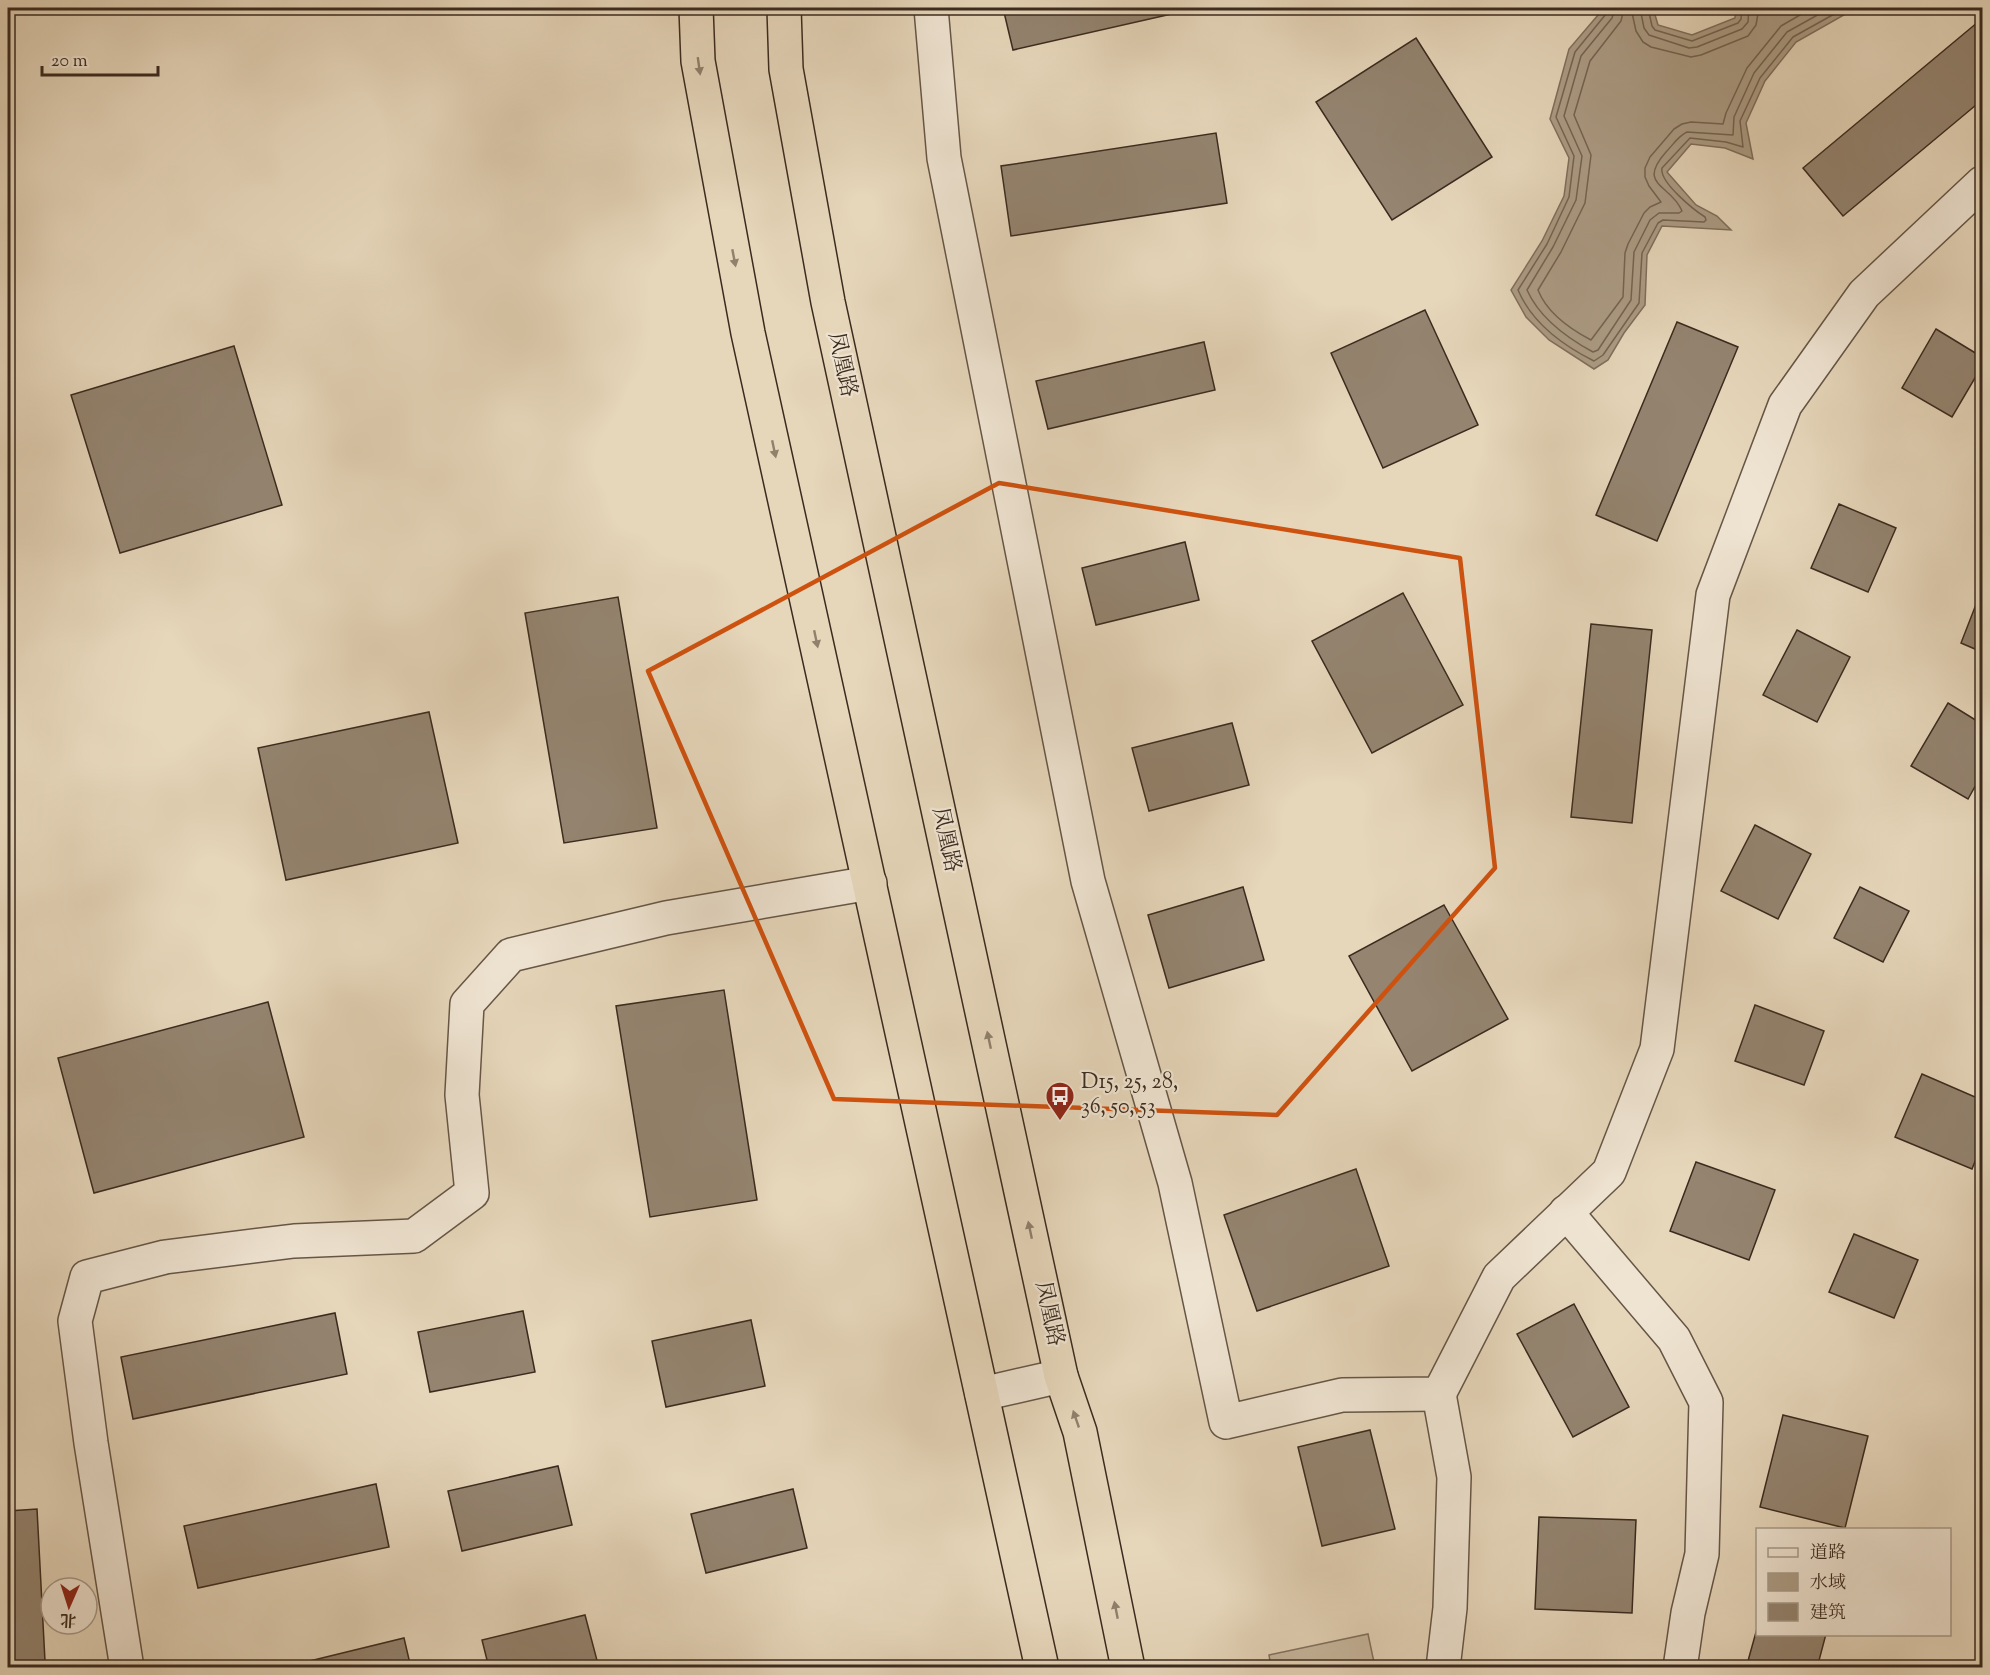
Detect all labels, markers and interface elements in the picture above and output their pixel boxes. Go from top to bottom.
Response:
scale bar [42,39,158,77]
text: 20 m [51,49,88,75]
one-way arrow [695,56,704,75]
one-way arrow [730,248,739,267]
street label: 凤凰路 [818,329,864,401]
one-way arrow [770,439,779,458]
one-way arrow [812,630,821,649]
street label: 凤凰路 [922,804,968,876]
one-way arrow [983,1030,993,1049]
place label: D15, 25, 28, 36, 50, 53 [1081,1067,1178,1124]
bus stop icon: D15, 25, 28, 36, 50, 53 [1044,1080,1076,1122]
one-way arrow [1025,1220,1034,1239]
street label: 凤凰路 [1025,1278,1071,1350]
one-way arrow [1070,1410,1080,1428]
legend [1756,1528,1951,1636]
text: 道路 [1810,1541,1846,1567]
text: 水域 [1810,1571,1846,1597]
north arrow [39,1576,99,1636]
one-way arrow [1111,1600,1120,1619]
text: 建筑 [1810,1601,1846,1627]
text: 北 [60,1607,77,1630]

